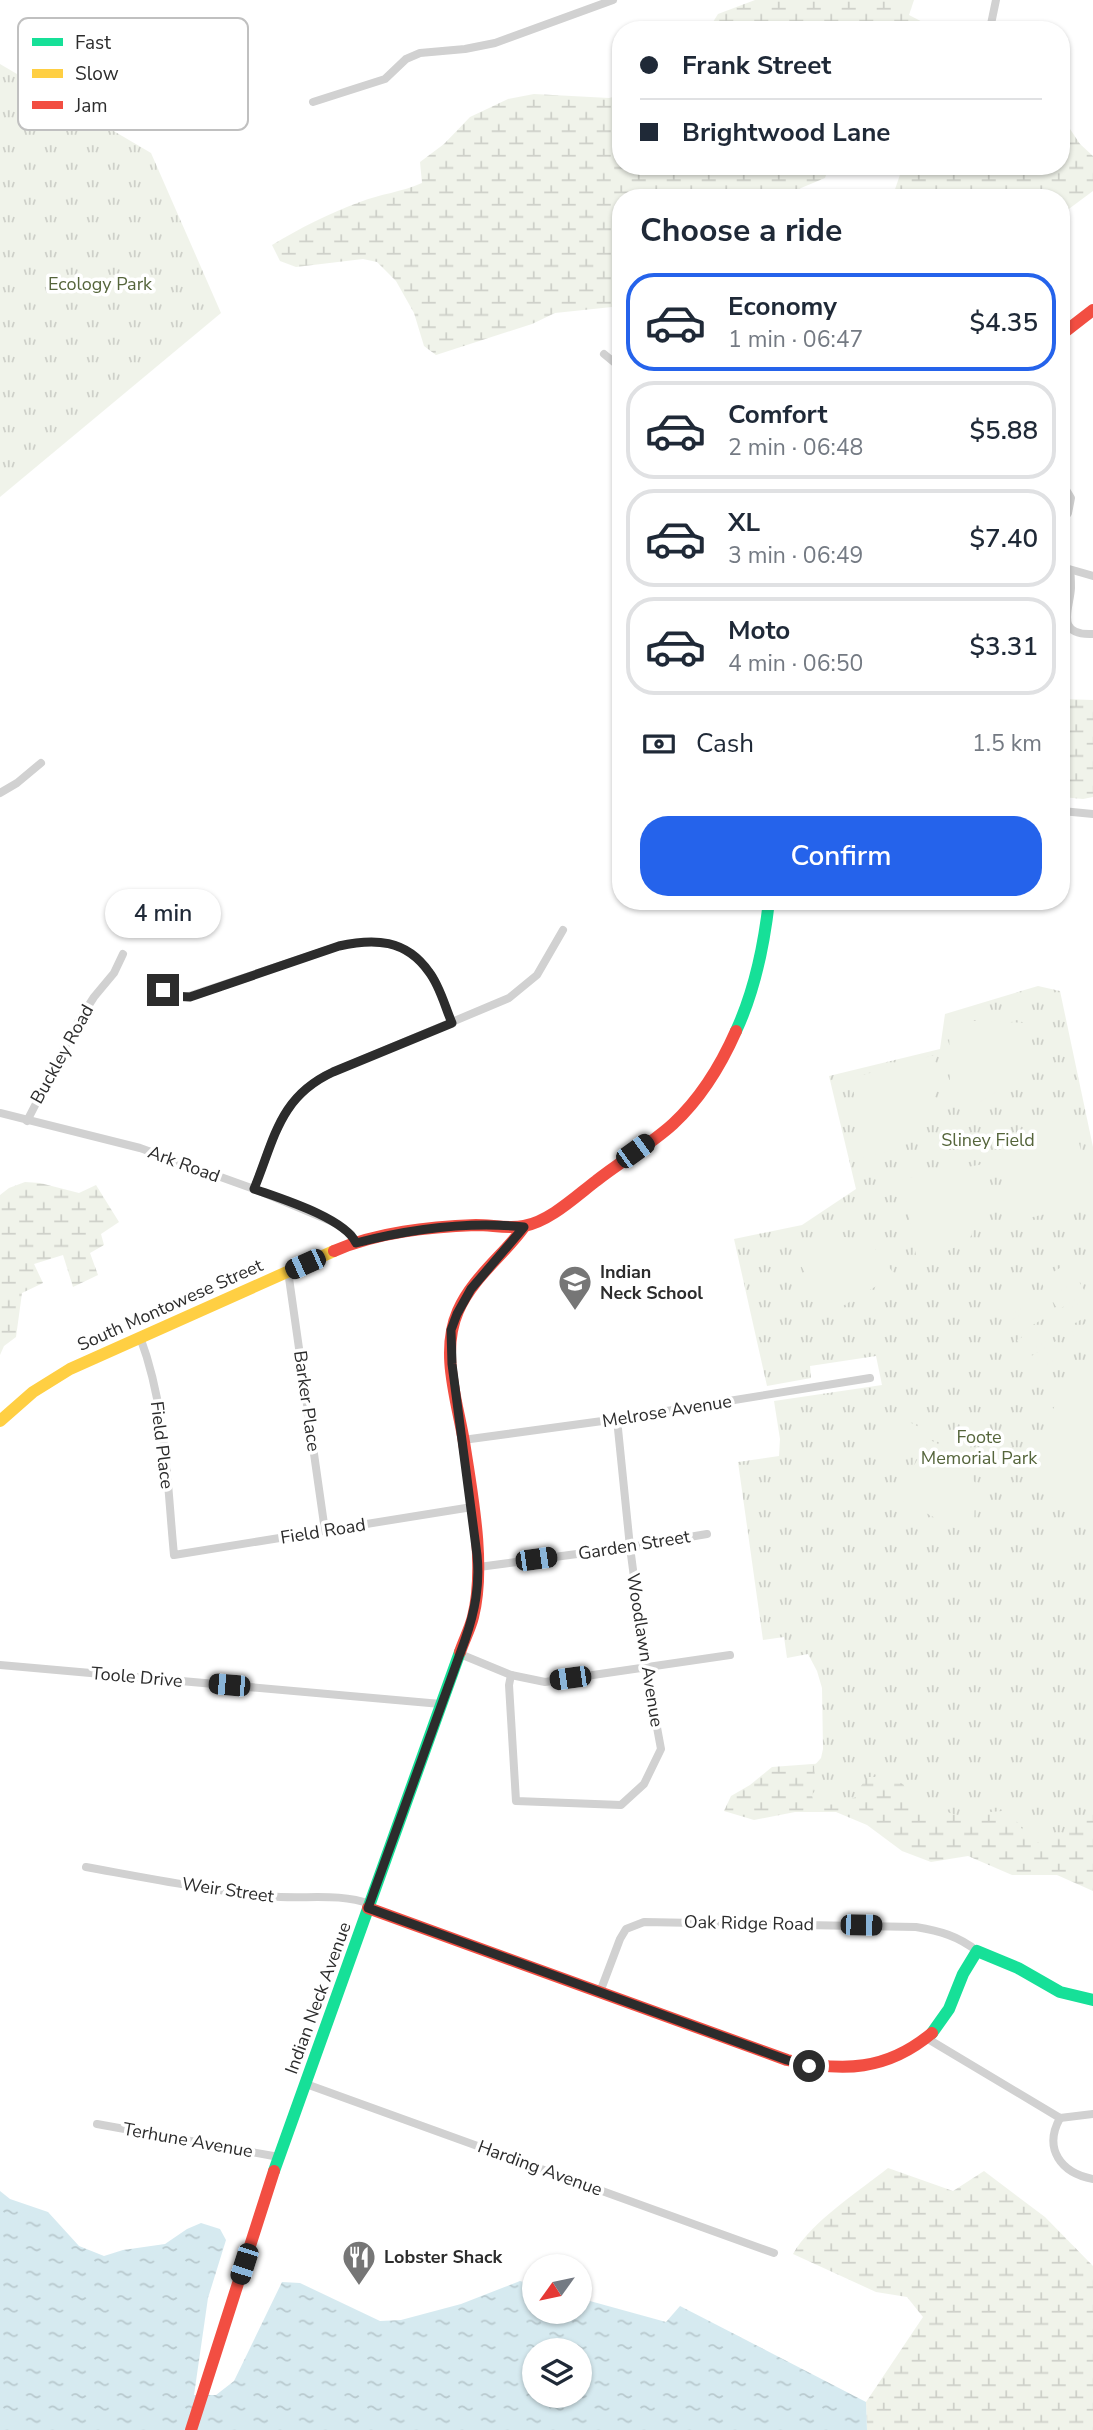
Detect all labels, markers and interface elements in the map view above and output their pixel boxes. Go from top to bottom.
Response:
legend [18,18,248,130]
text: Fast [75,30,111,56]
text: Frank Street [682,48,831,83]
text: Slow [75,61,119,87]
text: Jam [74,93,108,119]
text: Brightwood Lane [682,115,890,150]
text: Choose a ride [640,209,842,252]
park label: Ecology Park [48,272,153,296]
text: Economy [728,289,837,324]
icon: car [644,291,707,354]
text: $4.35 [969,305,1038,340]
text: 1 min · 06:47 [728,324,863,355]
text: Comfort [728,397,828,432]
icon: car [644,399,707,462]
text: $5.88 [969,413,1038,448]
text: 2 min · 06:48 [728,432,863,463]
text: XL [728,505,760,540]
icon: car [644,507,707,570]
text: $7.40 [969,521,1038,556]
text: 3 min · 06:49 [728,540,863,571]
text: Moto [728,613,790,648]
icon: car [644,615,707,678]
text: $3.31 [969,629,1038,664]
text: 4 min · 06:50 [728,648,863,679]
icon: cash [640,725,678,763]
text: Cash [696,726,754,761]
text: 1.5 km [972,728,1042,759]
button: Confirm [640,816,1042,896]
callout: 4 min [105,888,221,937]
text: 4 min [134,898,192,929]
route end [147,974,179,1006]
street label: Buckley Road [25,1000,99,1108]
park label: Sliney Field [941,1128,1035,1152]
car [612,1130,659,1172]
street label: Ark Road [145,1140,223,1188]
car [282,1246,329,1282]
street label: South Montowese Street [73,1253,267,1357]
place label: Indian Neck School [600,1260,703,1305]
school or university icon: Indian Neck School [556,1263,594,1312]
street label: Barker Place [288,1349,326,1453]
street label: Melrose Avenue [601,1389,733,1433]
street label: Field Place [145,1400,179,1490]
park label: Foote Memorial Park [921,1425,1038,1470]
street label: Field Road [279,1512,367,1550]
street label: Garden Street [576,1524,692,1566]
car [514,1546,559,1572]
street label: Woodlawn Avenue [621,1571,669,1729]
street label: Toole Drive [90,1661,184,1693]
car [548,1665,593,1691]
car [208,1673,251,1697]
street label: Weir Street [180,1872,276,1908]
street label: Oak Ridge Road [684,1910,814,1936]
car [840,1914,883,1936]
street label: Indian Neck Avenue [279,1919,357,2077]
route start [793,2050,825,2082]
street label: Terhune Avenue [121,2117,255,2163]
street label: Harding Avenue [474,2134,606,2202]
restaurant icon: Lobster Shack [340,2238,378,2287]
car [228,2241,261,2287]
place label: Lobster Shack [384,2245,503,2269]
north arrow [522,2254,592,2324]
map controls [522,2254,592,2408]
button: layers [522,2338,592,2408]

